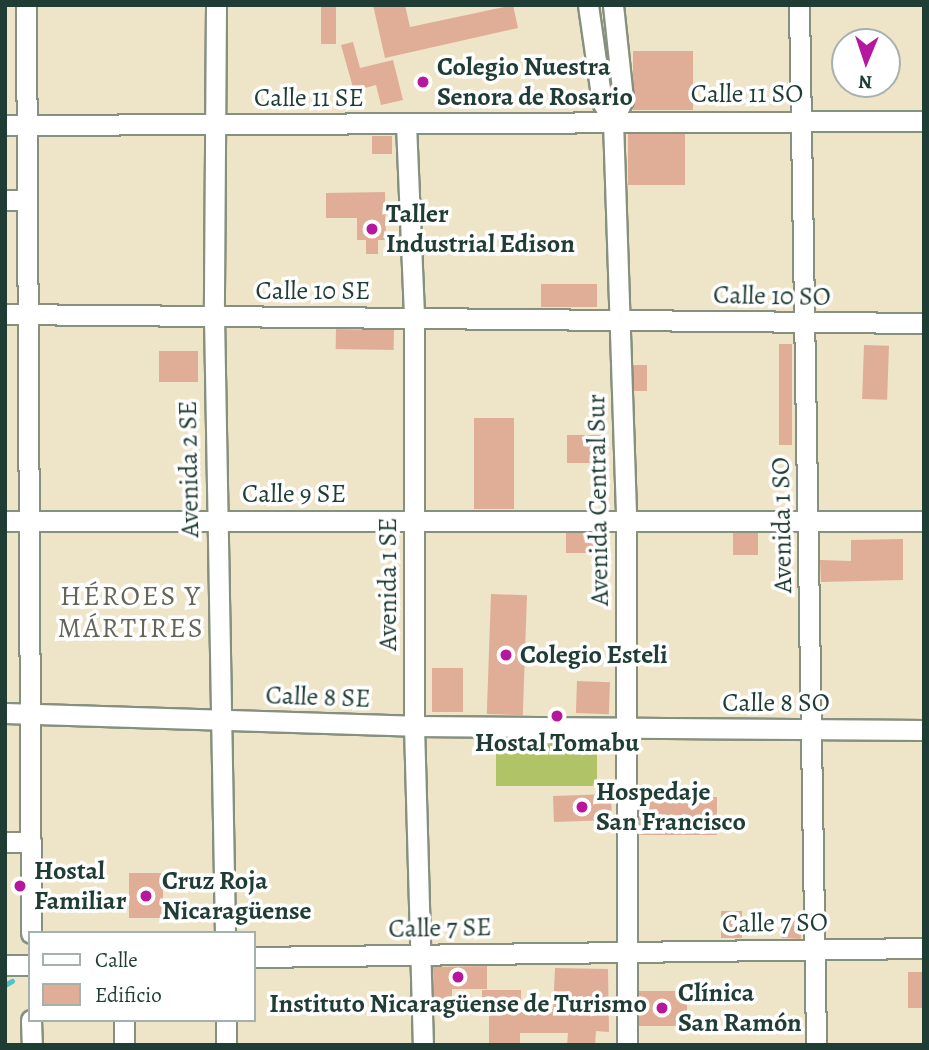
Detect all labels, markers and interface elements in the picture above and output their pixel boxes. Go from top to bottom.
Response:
north arrow [831,28,901,98]
place label: Colegio Nuestra Senora de Rosario [437,51,633,112]
text: N [858,69,873,95]
marker: Colegio Nuestra Senora de Rosario [415,74,431,90]
street label: Calle 11 SO [691,78,803,110]
street label: Calle 11 SE [254,82,364,114]
place label: Taller Industrial Edison [386,198,575,260]
marker: Taller Industrial Edison [364,221,380,237]
street label: Calle 10 SE [256,275,370,307]
street label: Calle 10 SO [713,279,831,313]
street label: Avenida Central Sur [581,394,615,606]
street label: Avenida 2 SE [172,400,206,538]
street label: Avenida 1 SO [765,457,799,593]
street label: Calle 9 SE [242,478,346,510]
street label: Avenida 1 SE [372,517,404,651]
district label: HÉROES Y MÁRTIRES [58,579,204,645]
place label: Colegio Esteli [520,639,667,671]
marker: Colegio Esteli [498,647,514,663]
street label: Calle 8 SE [265,680,371,714]
street label: Calle 8 SO [722,687,830,719]
marker: Hostal Tomabu [549,708,565,724]
place label: Hostal Tomabu [475,727,639,759]
place label: Hospedaje San Francisco [596,776,746,838]
marker: Hospedaje San Francisco [574,799,590,815]
place label: Hostal Familiar [34,855,126,917]
place label: Cruz Roja Nicaragüense [162,865,312,926]
marker: Hostal Familiar [12,878,28,894]
marker: Cruz Roja Nicaragüense [136,886,156,906]
street label: Calle 7 SO [722,906,828,940]
street label: Calle 7 SE [388,912,492,944]
legend [28,931,256,1022]
text: Calle [95,946,138,974]
marker: Instituto Nicaragüense de Turismo [450,969,466,985]
place label: Clínica San Ramón [678,977,802,1038]
text: Edificio [95,981,162,1009]
place label: Instituto Nicaragüense de Turismo [269,988,647,1020]
marker: Clínica San Ramón [652,998,672,1018]

